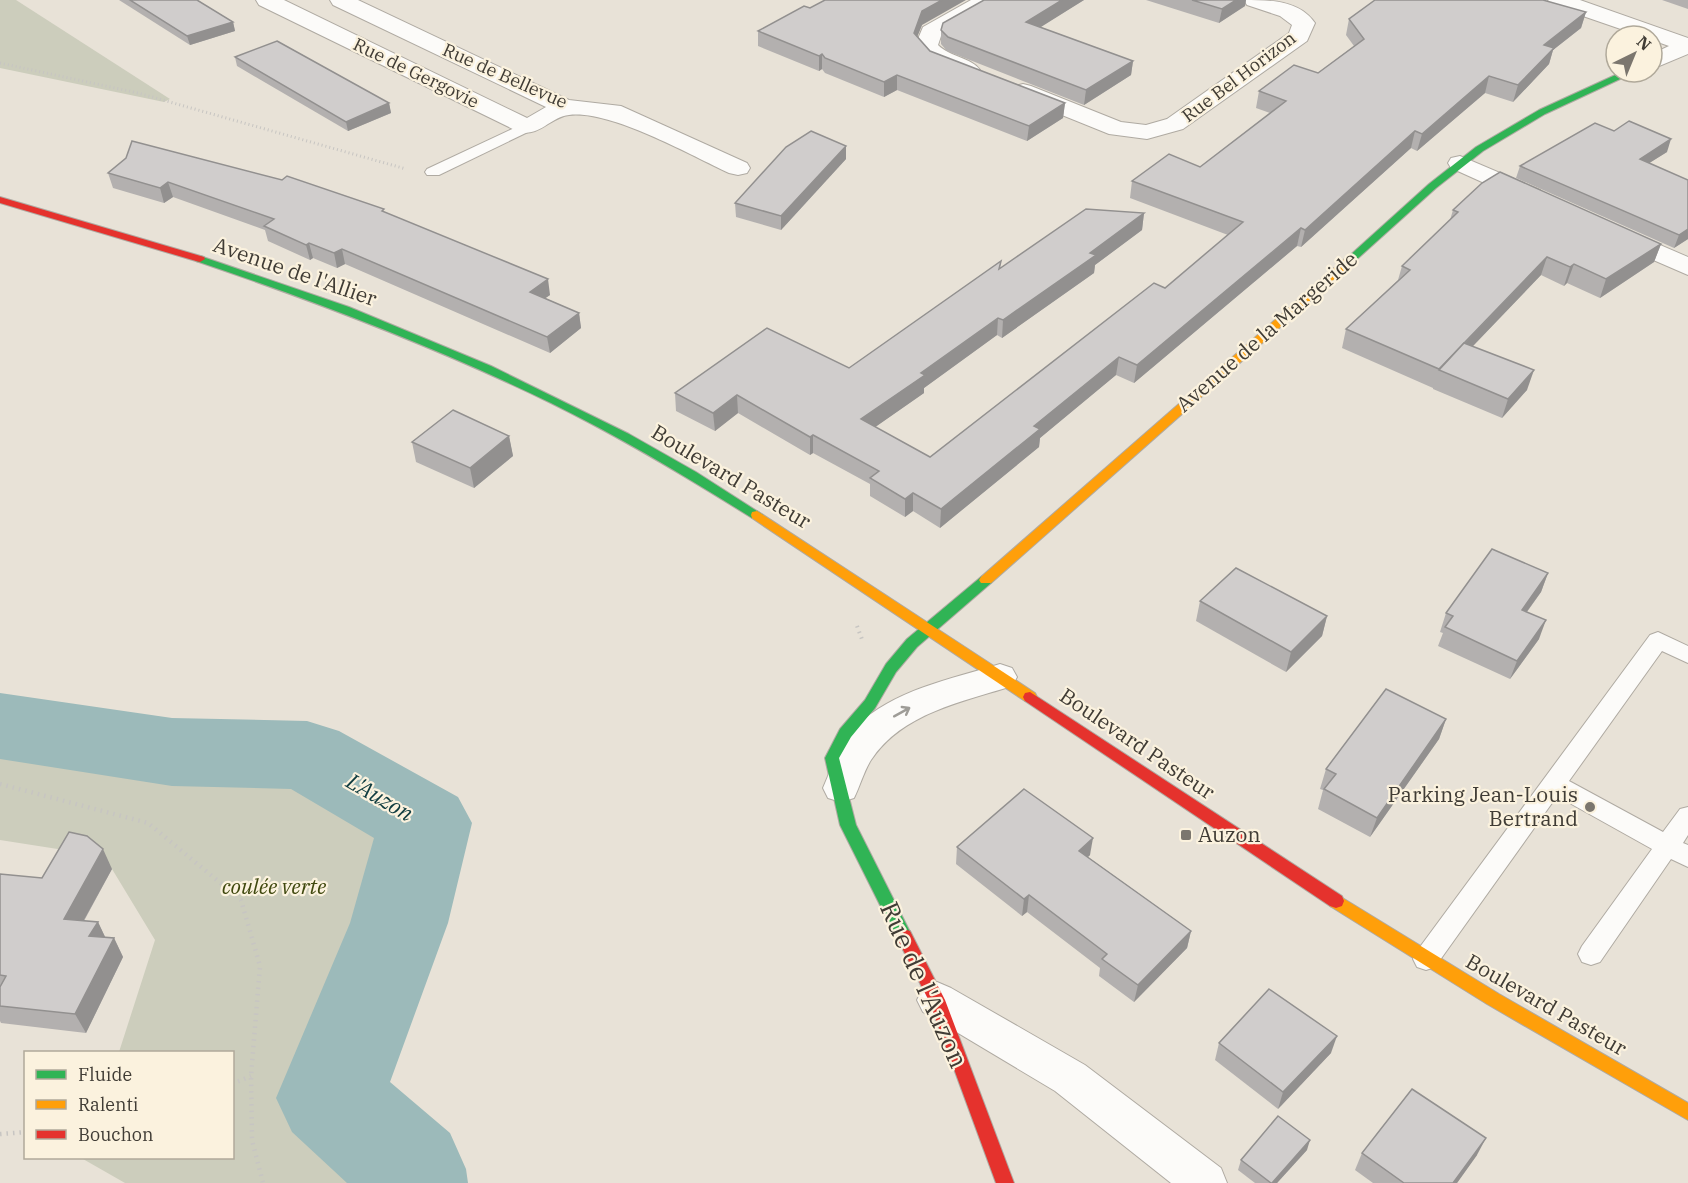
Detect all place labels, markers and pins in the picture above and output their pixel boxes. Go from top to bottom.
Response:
place label: Parking Jean-Louis Bertrand [1388,780,1578,832]
marker: Parking Jean-Louis Bertrand [1583,800,1597,814]
place label: Auzon [1198,820,1261,848]
marker: Auzon [1179,828,1193,842]

